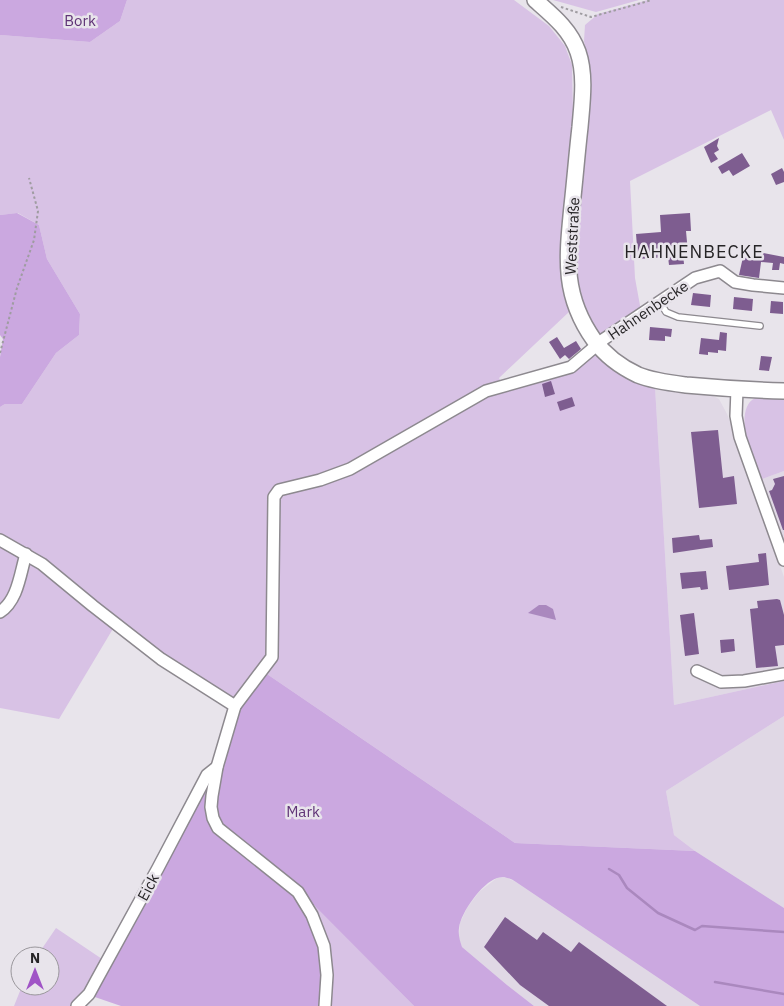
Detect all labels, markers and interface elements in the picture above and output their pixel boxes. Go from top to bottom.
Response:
park label: Bork [64,11,96,30]
street label: Weststraße [560,197,584,275]
district label: HAHNENBECKE [624,240,764,263]
street label: Hahnenbecke [604,276,692,344]
park label: Mark [286,802,320,821]
street label: Eick [133,870,163,904]
north arrow [10,946,60,996]
text: N [30,949,40,967]

